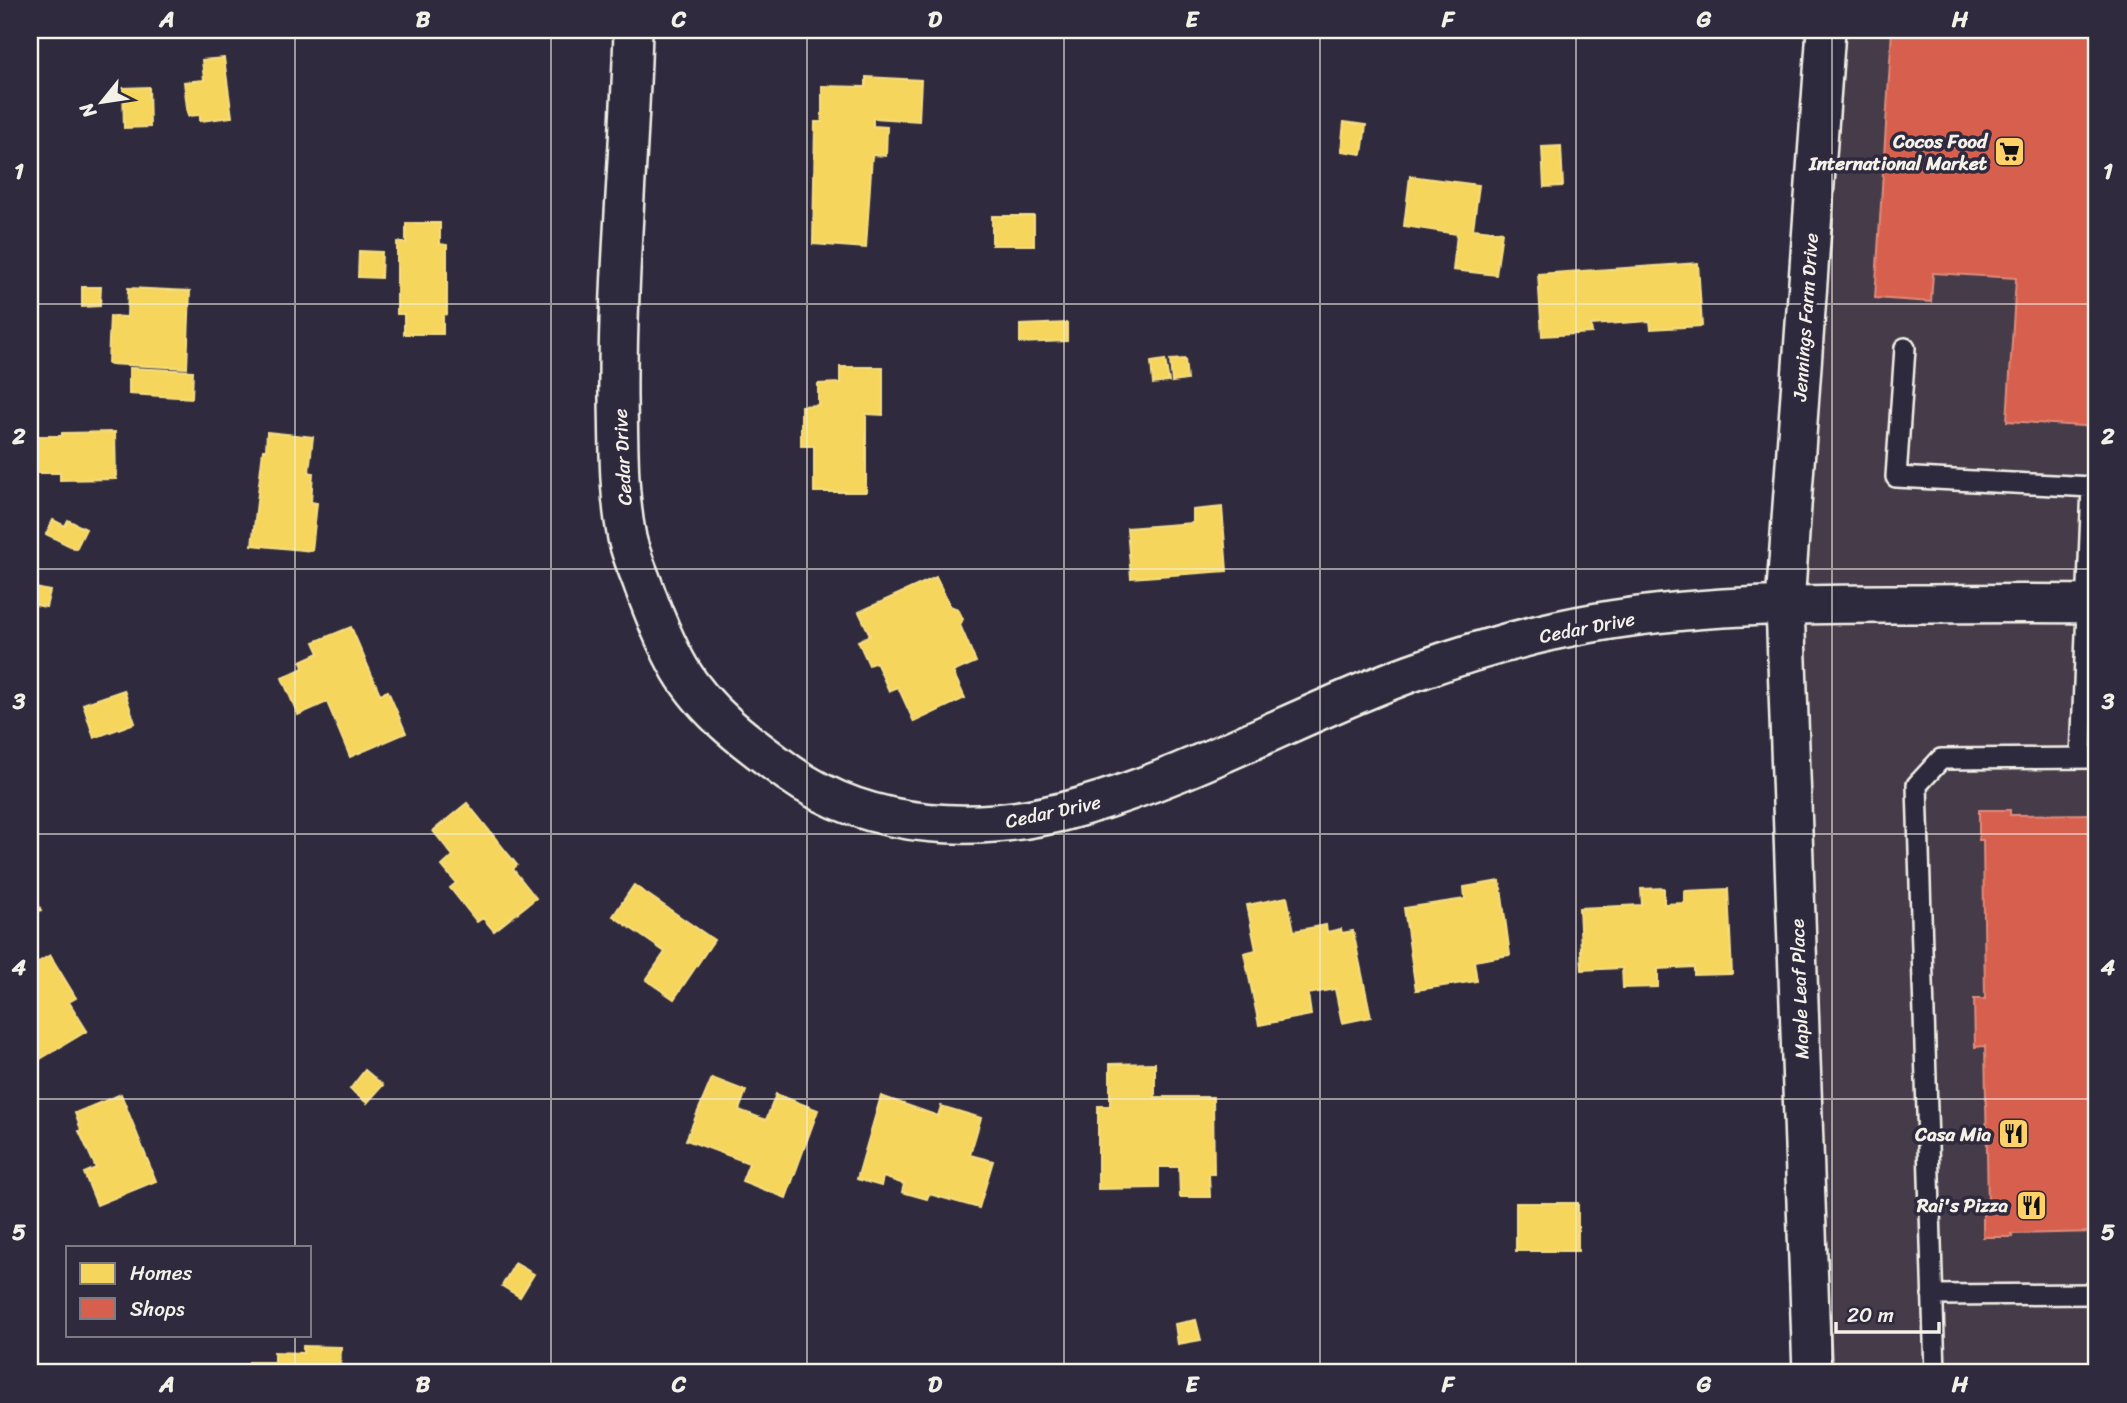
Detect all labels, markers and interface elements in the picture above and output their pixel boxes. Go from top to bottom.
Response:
text: A [158,0,175,40]
text: B [416,0,431,40]
text: C [671,0,687,40]
text: D [928,0,943,40]
text: E [1186,0,1201,40]
text: F [1441,0,1456,40]
text: G [1696,0,1712,40]
text: H [1951,0,1969,40]
north arrow [66,66,136,136]
text: N [70,96,106,125]
place label: Cocos Food International Market [1808,125,1989,180]
supermarket icon: Cocos Food International Market [1993,135,2027,169]
text: 1 [14,151,24,192]
text: 1 [2103,151,2113,192]
street label: Jennings Farm Drive [1783,232,1828,403]
street label: Cedar Drive [603,407,642,506]
text: 2 [11,416,26,457]
text: 2 [2100,416,2115,457]
street label: Cedar Drive [1536,602,1638,653]
text: 3 [12,681,26,722]
text: 3 [2101,681,2115,722]
street label: Cedar Drive [1002,785,1104,838]
street label: Maple Leaf Place [1781,918,1818,1060]
text: 4 [11,947,27,988]
text: 4 [2100,947,2116,988]
restaurant icon: Casa Mia [1997,1117,2031,1151]
place label: Casa Mia [1914,1118,1991,1151]
restaurant icon: Rai's Pizza [2014,1188,2048,1222]
place label: Rai's Pizza [1916,1189,2008,1222]
text: 5 [12,1212,26,1253]
text: 5 [2101,1212,2115,1253]
legend [66,1246,312,1336]
text: Homes [130,1254,192,1292]
text: Shops [130,1290,185,1328]
scale bar [1836,1291,1940,1335]
text: 20 m [1847,1296,1894,1334]
text: A [158,1364,175,1403]
text: B [416,1364,431,1403]
text: C [671,1364,687,1403]
text: D [928,1364,943,1403]
text: E [1186,1364,1201,1403]
text: F [1441,1364,1456,1403]
text: G [1696,1364,1712,1403]
text: H [1951,1364,1969,1403]

